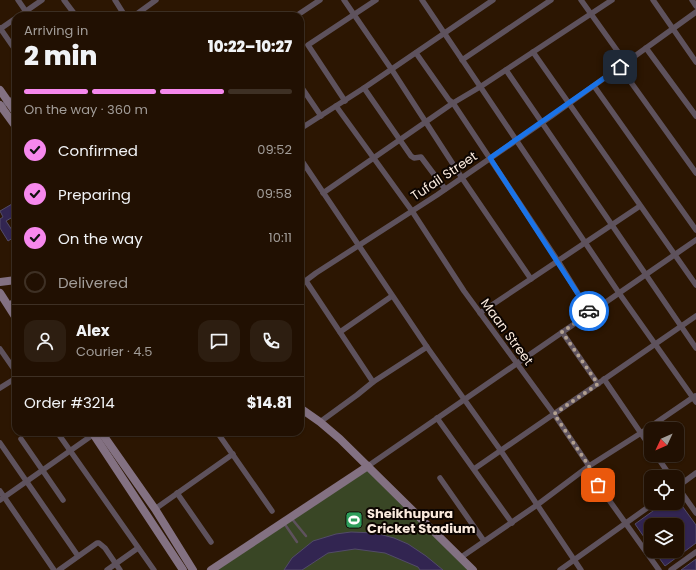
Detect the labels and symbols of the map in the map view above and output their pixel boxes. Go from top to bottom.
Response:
pin [603,50,637,84]
street label: Tufail Street [407,147,481,205]
courier [569,291,609,331]
street label: Maan Street [476,295,538,370]
north arrow [644,422,684,462]
pin [581,468,615,502]
place label: Sheikhupura Cricket Stadium [367,504,476,538]
sports icon: Sheikhupura Cricket Stadium [344,510,364,530]

